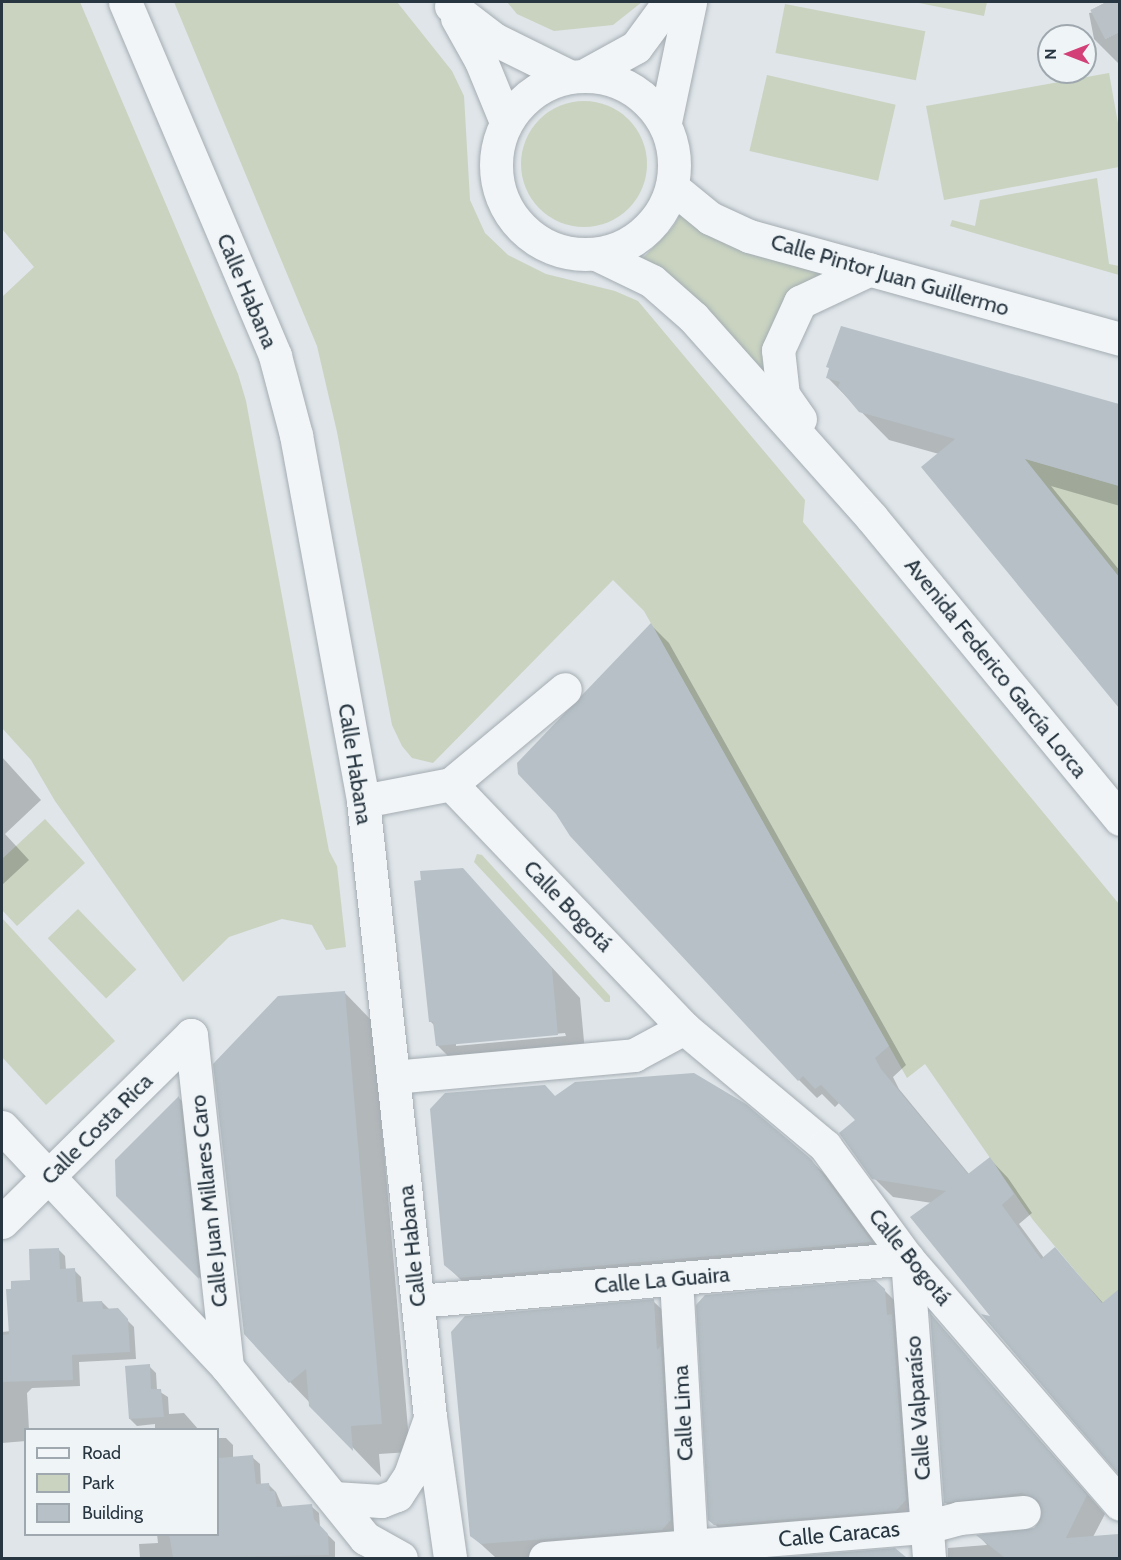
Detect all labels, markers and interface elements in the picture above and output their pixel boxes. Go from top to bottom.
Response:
north arrow [1037,24,1097,84]
text: N [1041,48,1060,60]
street label: Calle Pintor Juan Guillermo [768,228,1012,322]
street label: Calle Habana [211,230,283,352]
street label: Avenida Federico García Lorca [899,553,1093,783]
street label: Calle Habana [332,702,378,826]
street label: Calle Bogotá [518,855,618,957]
street label: Calle Costa Rica [36,1068,158,1190]
street label: Calle Juan Millares Caro [185,1093,233,1309]
street label: Calle Habana [392,1184,432,1308]
street label: Calle Bogotá [863,1203,957,1311]
street label: Calle La Guaira [593,1261,731,1299]
street label: Calle Valparaíso [900,1335,936,1481]
street label: Calle Lima [667,1364,699,1462]
legend [24,1428,219,1536]
text: Road [82,1442,121,1464]
text: Park [82,1472,114,1494]
text: Building [82,1502,143,1524]
street label: Calle Caracas [777,1516,901,1552]

